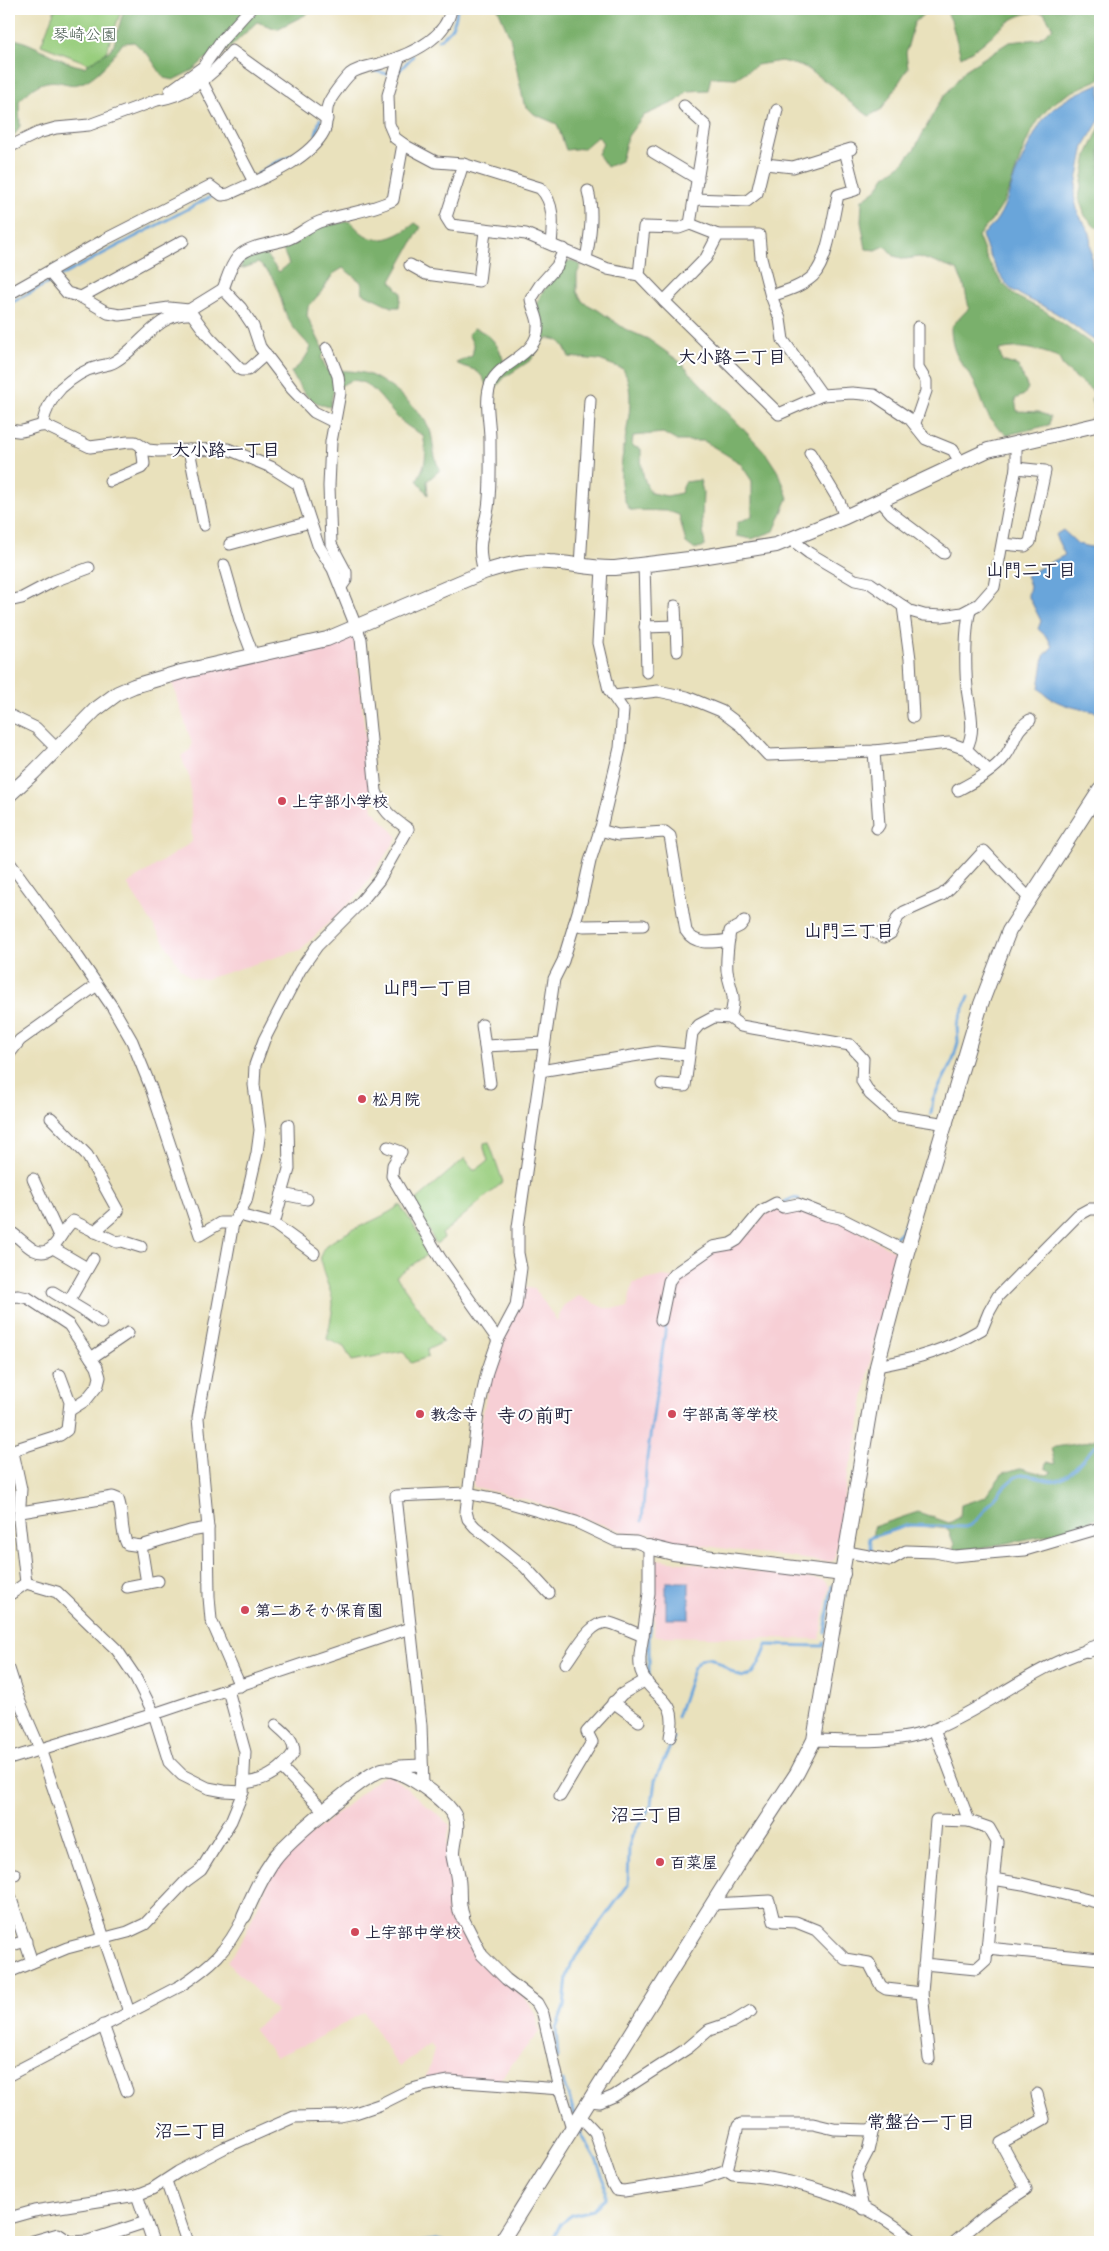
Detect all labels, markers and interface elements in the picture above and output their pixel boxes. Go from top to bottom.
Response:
park label: 琴崎公園 [53,25,117,46]
district label: 大小路二丁目 [678,346,786,370]
district label: 大小路一丁目 [172,439,280,463]
district label: 山門二丁目 [986,559,1076,583]
place label: 上宇部小学校 [292,792,388,813]
marker: 上宇部小学校 [276,795,288,807]
district label: 山門三丁目 [804,920,894,944]
district label: 山門一丁目 [383,977,473,1001]
place label: 松月院 [372,1090,420,1111]
marker: 松月院 [356,1093,368,1105]
district label: 寺の前町 [497,1404,573,1429]
place label: 教念寺 [430,1405,478,1426]
place label: 宇部高等学校 [682,1405,778,1426]
marker: 教念寺 [414,1408,426,1420]
marker: 宇部高等学校 [666,1408,678,1420]
place label: 第二あそか保育園 [255,1601,383,1622]
marker: 第二あそか保育園 [239,1604,251,1616]
district label: 沼三丁目 [611,1804,683,1828]
place label: 百菜屋 [670,1853,718,1874]
marker: 百菜屋 [654,1856,666,1868]
place label: 上宇部中学校 [365,1923,461,1944]
marker: 上宇部中学校 [349,1926,361,1938]
district label: 常盤台一丁目 [867,2111,975,2135]
district label: 沼二丁目 [155,2120,227,2144]

